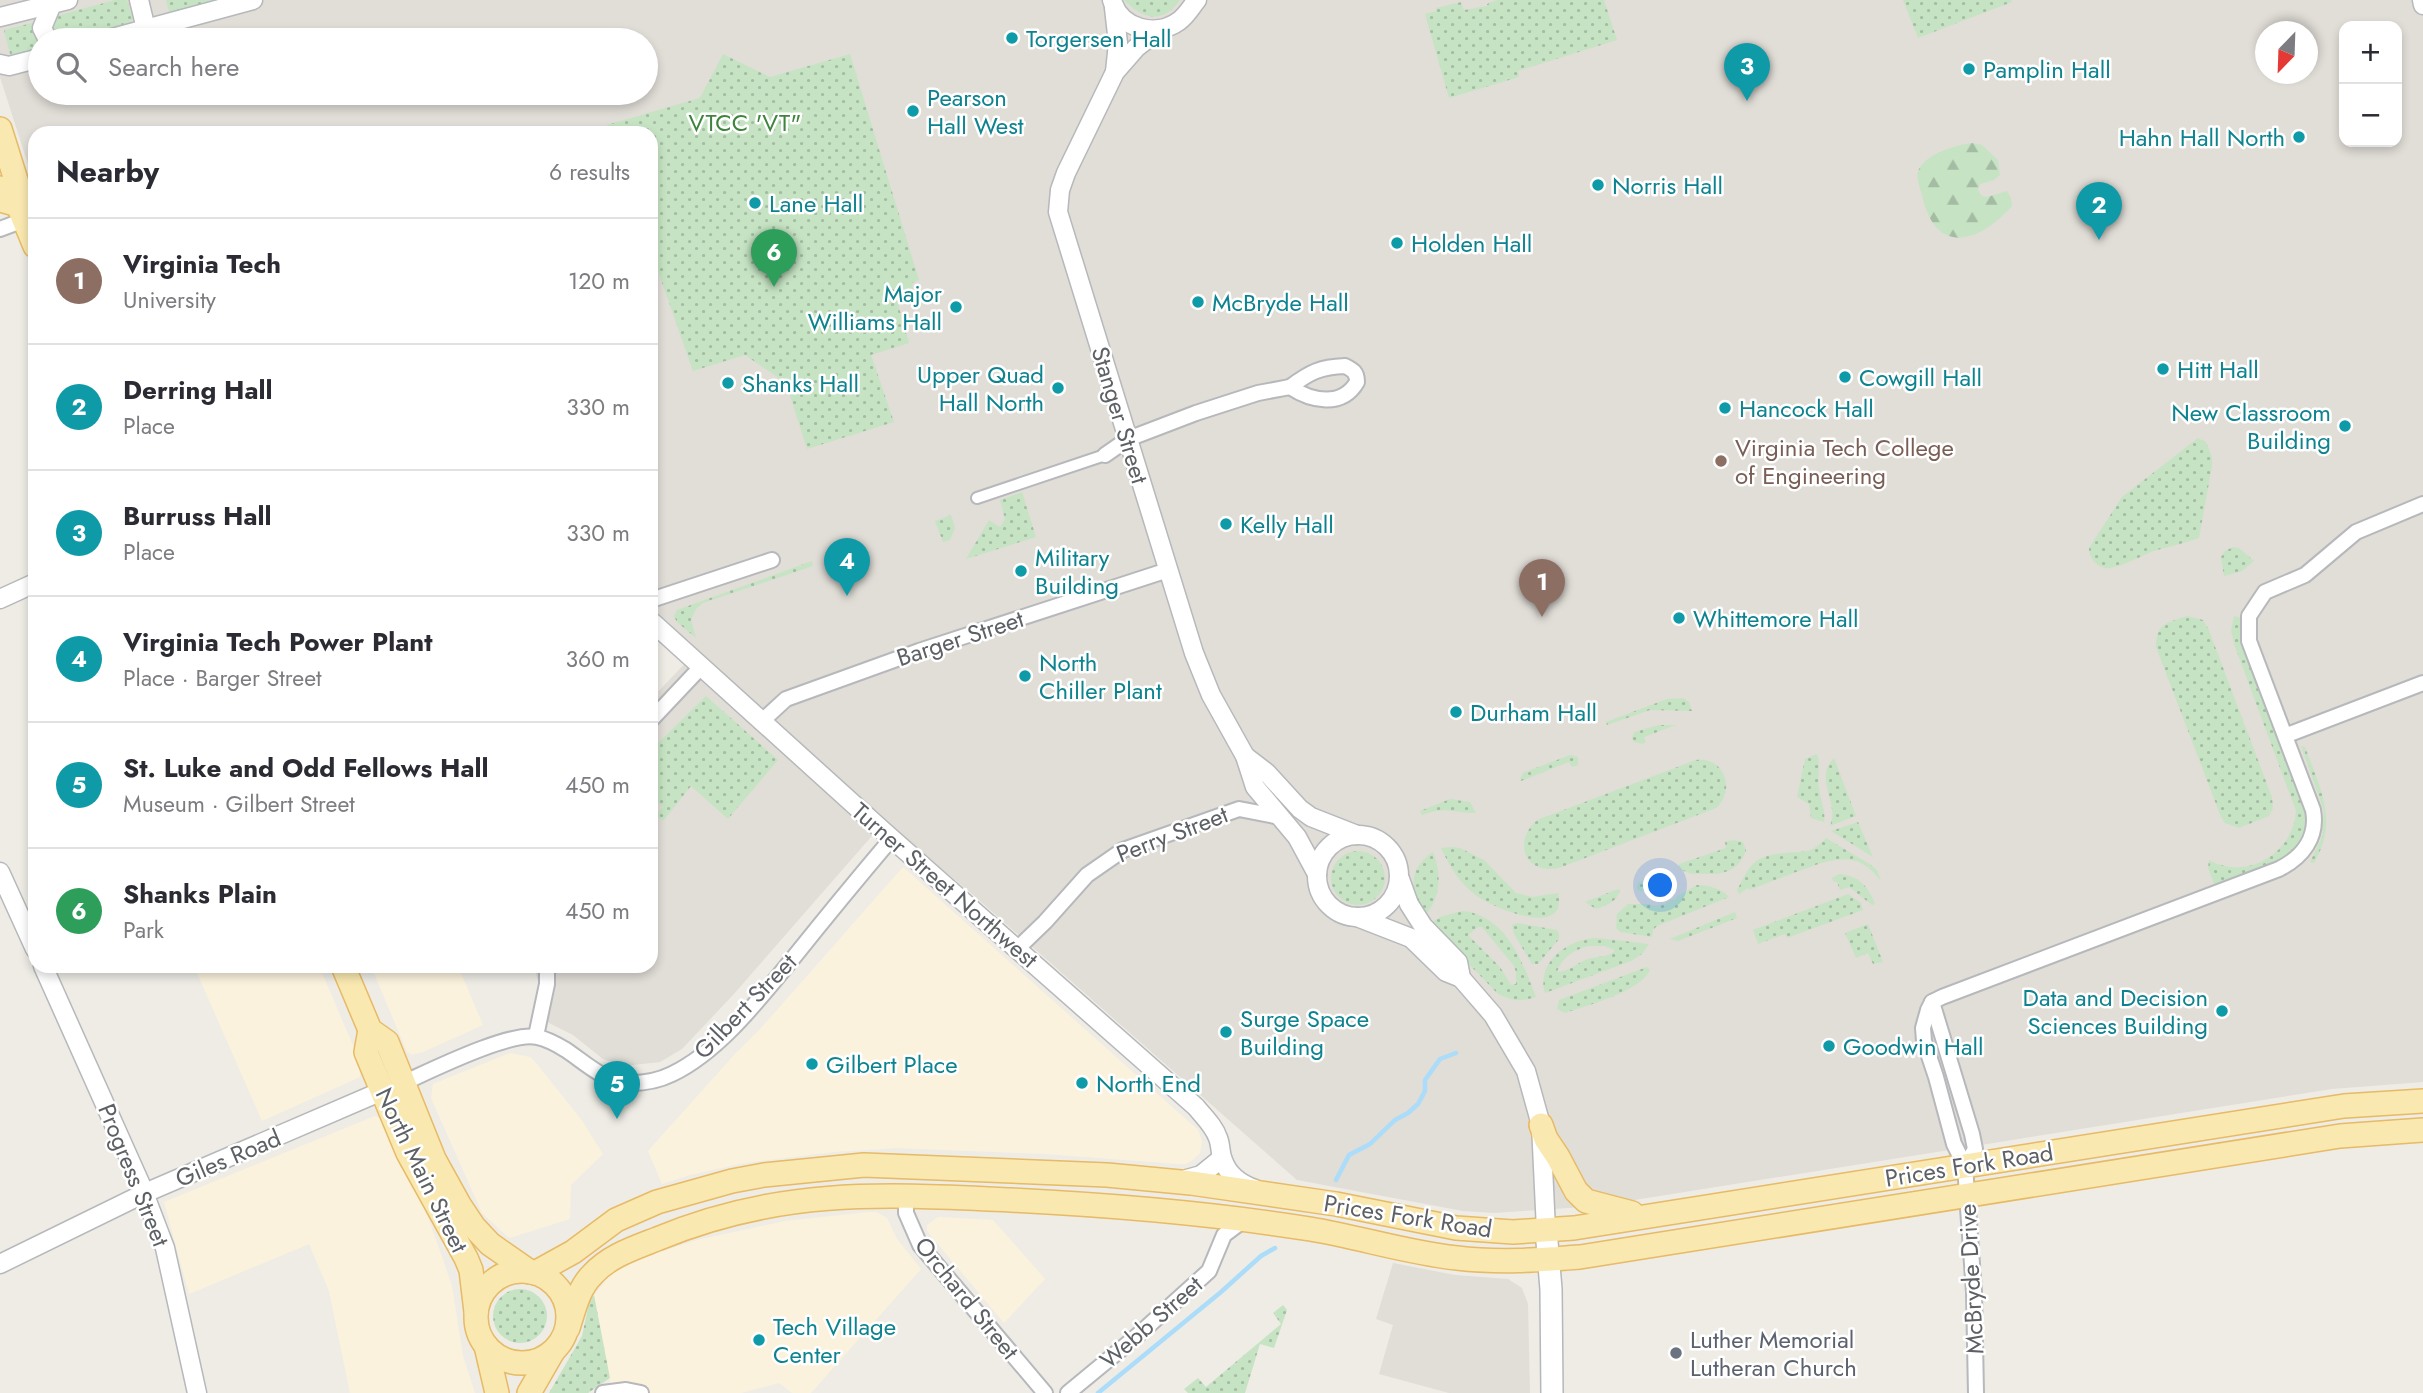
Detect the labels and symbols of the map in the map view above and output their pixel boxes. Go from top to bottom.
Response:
place label: Torgersen Hall [1026,21,1172,56]
north arrow [2255,21,2318,84]
marker: Torgersen Hall [1004,30,1020,46]
pin: 3 [1724,43,1770,101]
place label: Pamplin Hall [1983,52,2111,87]
marker: Pamplin Hall [1961,61,1977,77]
place label: Pearson Hall West [927,80,1024,143]
marker: Pearson Hall West [905,103,921,119]
park label: VTCC 'VT" [689,105,801,140]
place label: Hahn Hall North [2119,120,2285,155]
marker: Hahn Hall North [2291,129,2307,145]
place label: Norris Hall [1612,168,1723,203]
marker: Norris Hall [1590,177,1606,193]
pin: 2 [2076,182,2122,240]
place label: Lane Hall [769,186,863,221]
marker: Lane Hall [747,195,763,211]
place label: Holden Hall [1411,226,1532,261]
pin: 6 [751,229,797,287]
marker: Holden Hall [1389,235,1405,251]
place label: Major Williams Hall [808,276,943,339]
place label: McBryde Hall [1212,285,1349,320]
marker: McBryde Hall [1190,294,1206,310]
marker: Major Williams Hall [948,299,964,315]
street label: Stanger Street [1083,342,1158,488]
place label: Hitt Hall [2177,352,2259,387]
place label: Upper Quad Hall North [917,357,1044,420]
place label: Cowgill Hall [1859,360,1982,395]
marker: Hitt Hall [2155,361,2171,377]
place label: Shanks Hall [742,366,859,401]
marker: Cowgill Hall [1837,369,1853,385]
marker: Shanks Hall [720,375,736,391]
marker: Upper Quad Hall North [1050,380,1066,396]
place label: Hancock Hall [1739,391,1874,426]
place label: New Classroom Building [2171,395,2331,458]
marker: Hancock Hall [1717,400,1733,416]
marker: New Classroom Building [2337,418,2353,434]
place label: Virginia Tech College of Engineering [1735,430,1954,493]
marker: Virginia Tech College of Engineering [1713,453,1729,469]
place label: Kelly Hall [1240,507,1334,542]
marker: Kelly Hall [1218,516,1234,532]
pin: 4 [824,538,870,596]
place label: Military Building [1035,540,1119,603]
pin: 1 [1519,559,1565,617]
marker: Military Building [1013,563,1029,579]
street label: Barger Street [892,601,1028,675]
place label: Whittemore Hall [1693,601,1858,636]
marker: Whittemore Hall [1671,610,1687,626]
place label: North Chiller Plant [1039,645,1162,708]
marker: North Chiller Plant [1017,668,1033,684]
place label: Durham Hall [1470,695,1597,730]
marker: Durham Hall [1448,704,1464,720]
street label: Turner Street Northwest [844,794,1046,976]
street label: Perry Street [1111,797,1233,871]
your location [1643,868,1677,902]
street label: Gilbert Street [686,945,805,1067]
place label: Data and Decision Sciences Building [2023,980,2208,1043]
place label: Surge Space Building [1240,1001,1369,1064]
marker: Data and Decision Sciences Building [2214,1003,2230,1019]
marker: Surge Space Building [1218,1024,1234,1040]
place label: Goodwin Hall [1843,1029,1984,1064]
marker: Goodwin Hall [1821,1038,1837,1054]
place label: Gilbert Place [826,1047,958,1082]
marker: Gilbert Place [804,1056,820,1072]
pin: 5 [594,1061,640,1119]
place label: North End [1096,1066,1201,1101]
marker: North End [1074,1075,1090,1091]
street label: North Main Street [367,1082,477,1259]
street label: Progress Street [89,1098,179,1252]
street label: Giles Road [170,1120,286,1196]
street label: Prices Fork Road [1882,1134,2056,1196]
street label: Prices Fork Road [1321,1185,1495,1247]
street label: McBryde Drive [1950,1203,1992,1355]
street label: Orchard Street [907,1229,1028,1367]
street label: Webb Street [1092,1267,1210,1377]
place label: Tech Village Center [773,1309,896,1372]
place label: Luther Memorial Lutheran Church [1690,1322,1857,1385]
marker: Tech Village Center [751,1332,767,1348]
marker: Luther Memorial Lutheran Church [1668,1345,1684,1361]

